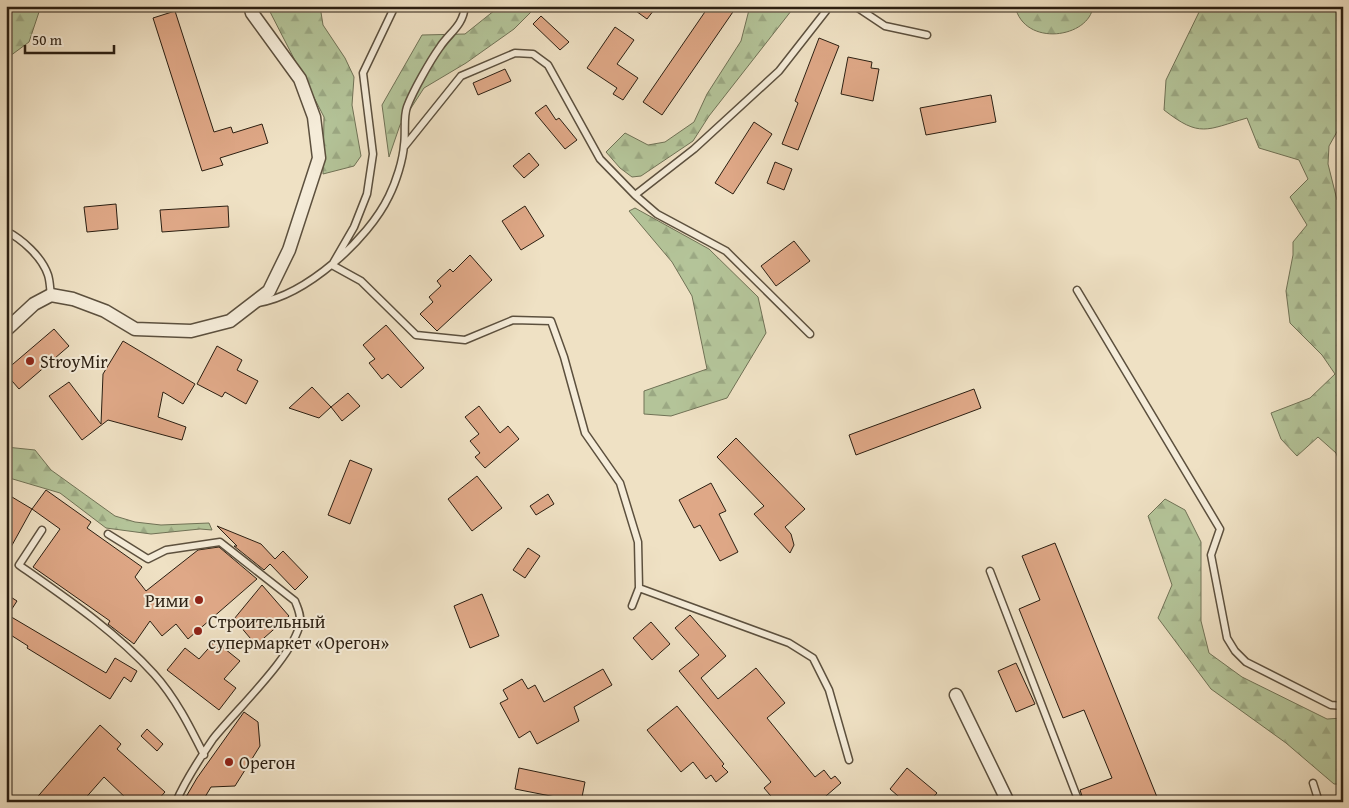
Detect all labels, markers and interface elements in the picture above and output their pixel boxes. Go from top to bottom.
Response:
scale bar [25,22,114,54]
text: 50 m [32,29,63,50]
place label: StroyMir [40,348,108,375]
marker: StroyMir [24,355,36,367]
place label: Рими [145,587,189,614]
marker: Рими [193,594,205,606]
place label: Строительный супермаркет «Орегон» [208,608,389,656]
marker: Строительный супермаркет «Орегон» [192,625,204,637]
place label: Орегон [239,749,295,776]
marker: Орегон [223,756,235,768]

